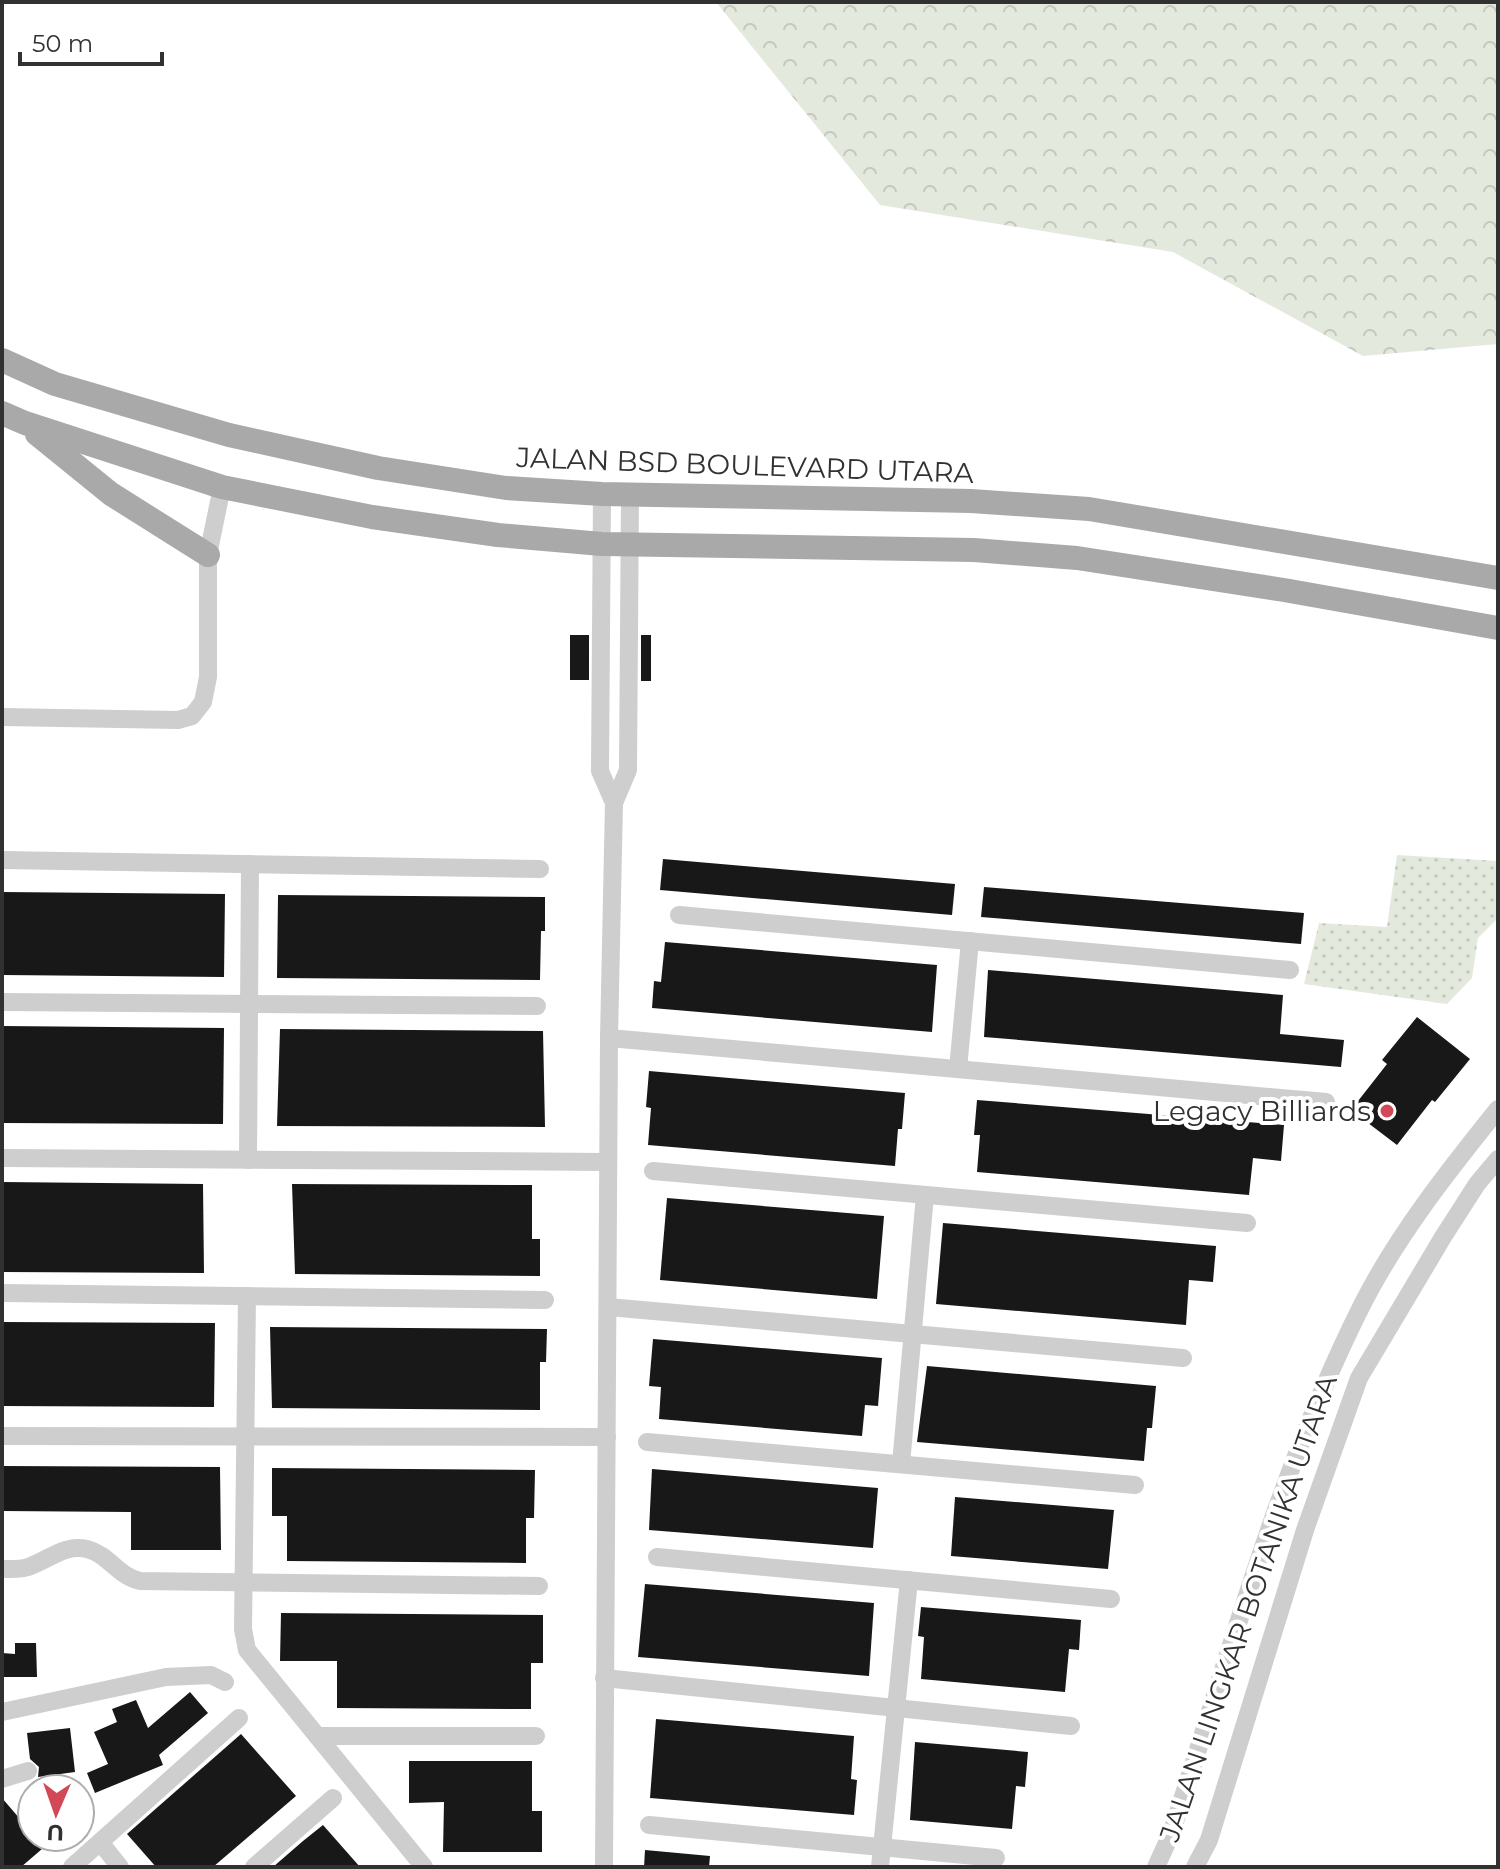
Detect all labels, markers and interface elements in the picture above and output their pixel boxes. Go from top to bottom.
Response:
scale bar [20,16,162,66]
text: 50 m [32,29,93,58]
street label: JALAN BSD BOULEVARD UTARA [515,440,975,490]
place label: Legacy Billiards [1153,1094,1371,1128]
marker: Legacy Billiards [1378,1102,1396,1120]
street label: JALAN LINGKAR BOTANIKA UTARA [1152,1369,1344,1847]
north arrow [16,1773,96,1853]
text: U [46,1819,64,1846]

